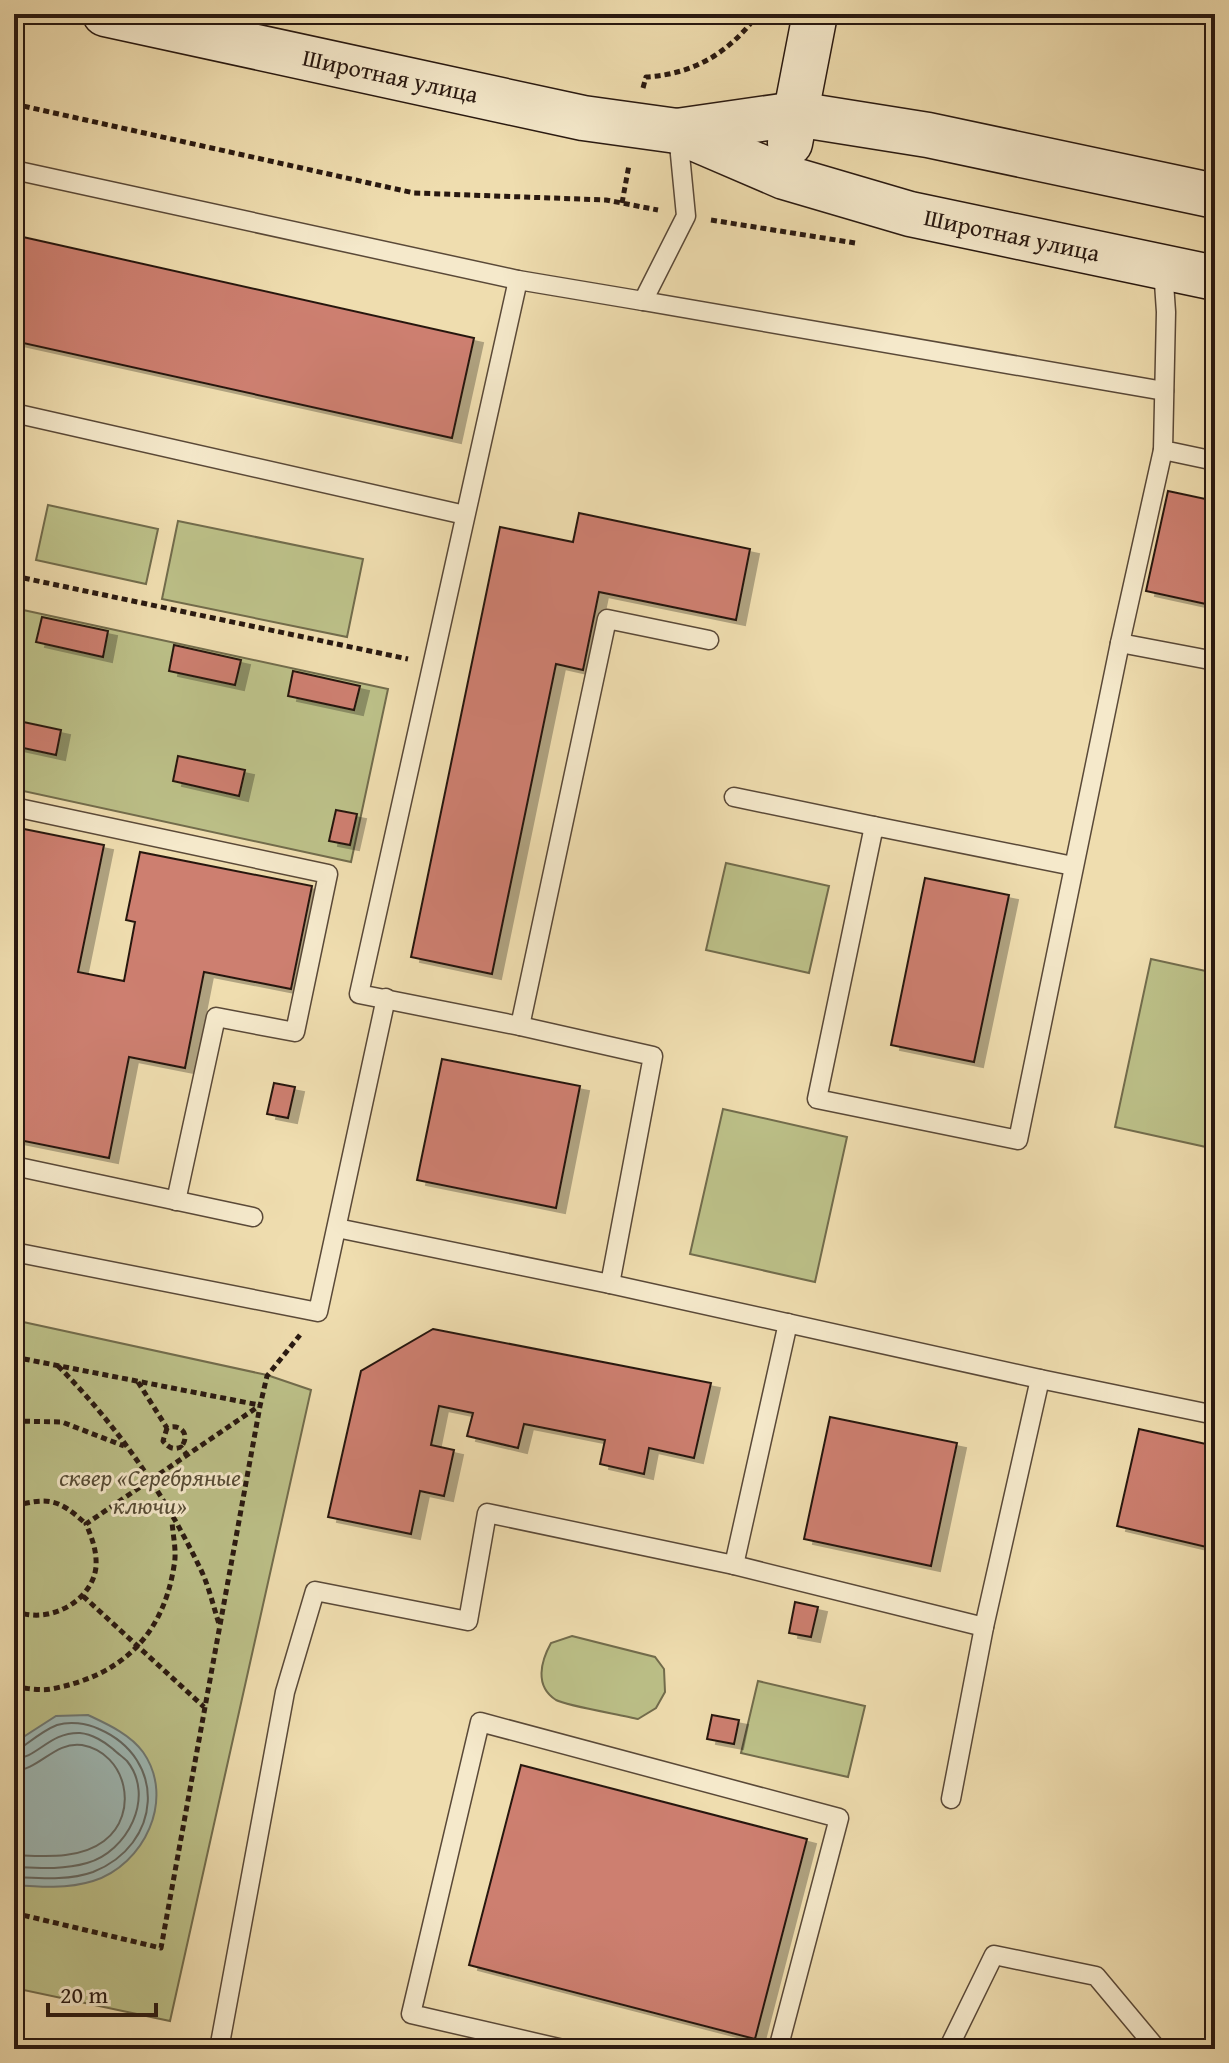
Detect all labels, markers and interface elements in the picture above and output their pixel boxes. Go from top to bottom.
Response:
street label: Широтная улица [299,39,482,112]
street label: Широтная улица [921,199,1104,270]
park label: сквер «Серебряные ключи» [59,1460,241,1523]
scale bar [48,1967,156,2017]
text: 20 m [60,1977,108,2012]

